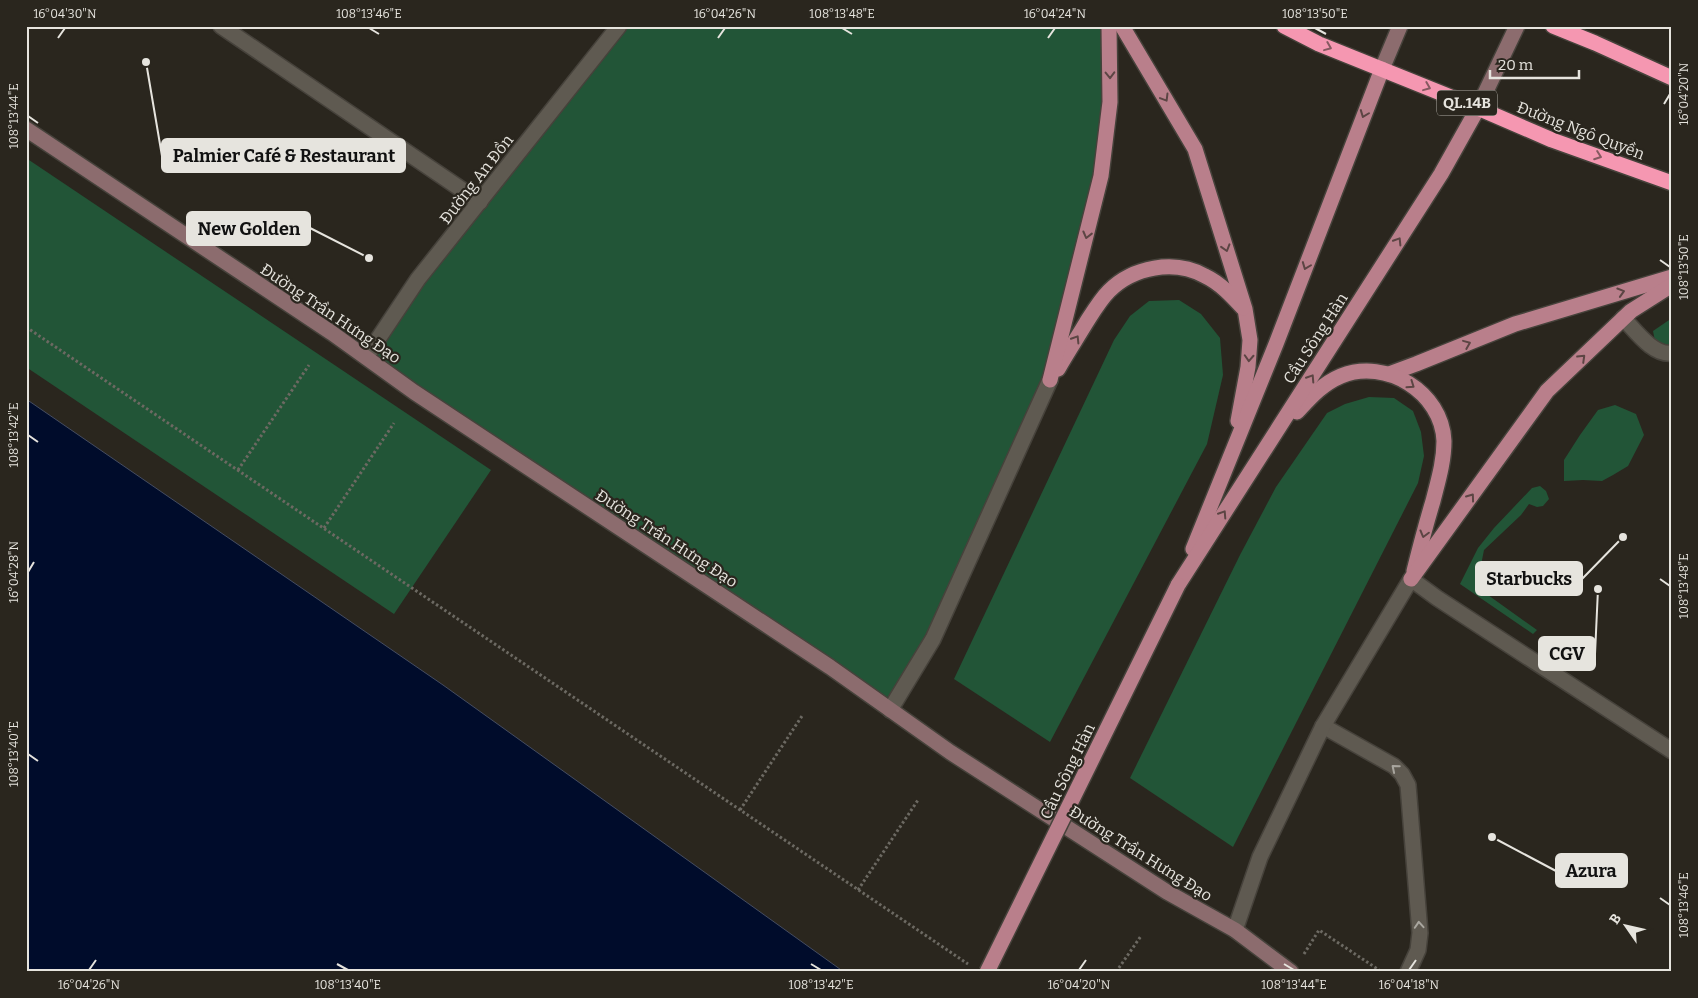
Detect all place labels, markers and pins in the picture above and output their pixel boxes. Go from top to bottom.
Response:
callout: Palmier Café & Restaurant [162,139,405,172]
callout: New Golden [187,212,310,245]
callout: Starbucks [1476,562,1582,595]
callout: CGV [1539,637,1595,670]
callout: Azura [1556,854,1627,887]

